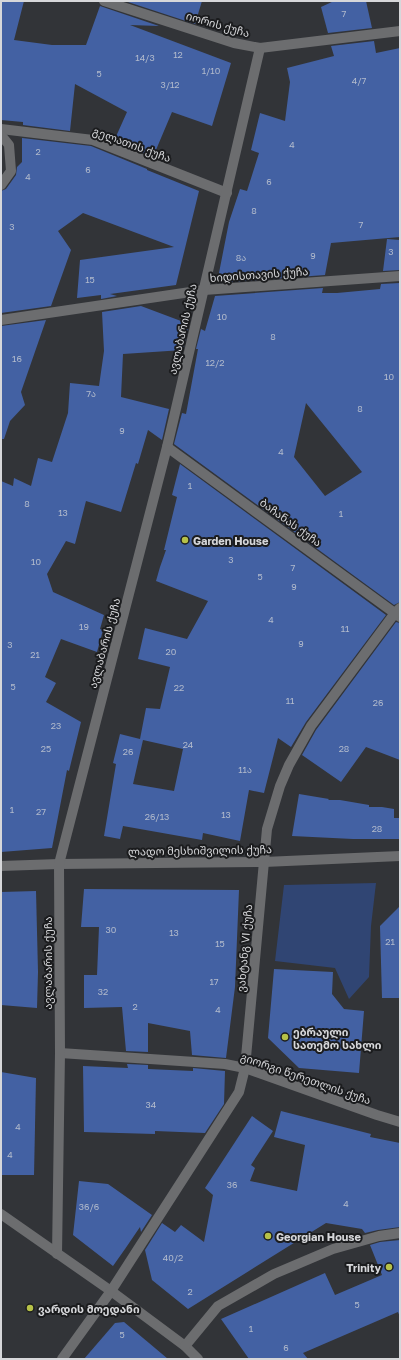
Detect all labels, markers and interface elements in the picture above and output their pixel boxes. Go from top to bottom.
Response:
house number: 7 [342,8,347,19]
street label: იორის ქუჩა [184,9,251,40]
house number: 12 [173,49,183,60]
house number: 14/3 [135,52,155,63]
house number: 1/10 [202,65,221,76]
house number: 5 [96,68,102,79]
house number: 4/7 [352,75,367,86]
house number: 3/12 [160,79,180,90]
street label: გელათის ქუჩა [91,124,173,165]
house number: 4 [289,139,295,150]
house number: 2 [35,146,41,157]
house number: 6 [85,164,91,175]
house number: 4 [25,171,31,182]
house number: 6 [266,176,272,187]
house number: 8 [251,205,257,216]
house number: 7 [359,219,364,230]
house number: 3 [9,221,15,232]
house number: 3 [388,246,394,257]
house number: 9 [310,250,316,261]
house number: 8ა [236,252,246,263]
street label: ხიდისთავის ქუჩა [209,264,309,285]
house number: 15 [85,274,95,285]
street label: ავლაბარის ქუჩა [165,282,200,376]
house number: 10 [217,311,227,322]
house number: 8 [270,331,276,342]
house number: 16 [12,353,22,364]
house number: 12/2 [205,357,225,368]
house number: 10 [384,371,394,382]
house number: 7ა [86,388,96,399]
house number: 8 [357,403,363,414]
house number: 9 [119,425,125,436]
house number: 4 [278,446,284,457]
house number: 1 [188,480,193,491]
street label: ბაჩანას ქუჩა [257,495,324,550]
house number: 8 [24,498,30,509]
house number: 13 [58,507,68,518]
house number: 1 [339,508,344,519]
place label: Garden House [193,534,269,547]
marker: Garden House [180,535,190,545]
house number: 3 [228,554,234,565]
house number: 10 [31,556,41,567]
house number: 7 [291,562,296,573]
house number: 5 [257,571,263,582]
house number: 9 [291,581,297,592]
street label: ავლაბარის ქუჩა [86,596,123,690]
house number: 4 [268,614,274,625]
house number: 19 [79,621,89,632]
house number: 11 [341,623,350,634]
house number: 9 [298,638,304,649]
house number: 3 [7,639,13,650]
house number: 20 [166,646,177,657]
house number: 21 [30,649,40,660]
house number: 5 [10,681,16,692]
house number: 22 [174,682,184,693]
house number: 11 [286,695,295,706]
house number: 26 [373,697,383,708]
house number: 23 [51,720,61,731]
house number: 24 [183,739,194,750]
house number: 25 [41,743,51,754]
house number: 28 [339,743,349,754]
house number: 26 [123,746,133,757]
house number: 11ა [238,764,252,775]
house number: 1 [10,804,15,815]
house number: 27 [36,806,46,817]
house number: 13 [221,809,231,820]
house number: 26/13 [145,811,169,822]
house number: 28 [372,823,382,834]
street label: ლადო მესხიშვილის ქუჩა [128,842,272,859]
street label: ვახტანგ VI ქუჩა [234,903,255,993]
street label: ავლაბარის ქუჩა [41,916,55,1010]
house number: 30 [106,924,117,935]
house number: 13 [169,927,179,938]
house number: 21 [385,936,395,947]
house number: 15 [215,938,225,949]
house number: 17 [209,976,219,987]
house number: 32 [98,986,108,997]
house number: 2 [132,1001,138,1012]
house number: 4 [215,1004,221,1015]
place label: ებრაული სათემო სახლი [293,1025,382,1052]
marker: ებრაული სათემო სახლი [280,1032,290,1042]
street label: გიორგი წერეთლის ქუჩა [239,1050,373,1107]
house number: 34 [146,1099,157,1110]
house number: 4 [15,1121,21,1132]
house number: 4 [7,1149,13,1160]
house number: 36 [227,1179,237,1190]
house number: 4 [343,1198,349,1209]
house number: 36/6 [79,1201,99,1212]
place label: Georgian House [276,1230,362,1243]
marker: Georgian House [263,1231,273,1241]
house number: 40/2 [163,1252,183,1263]
place label: Trinity [346,1261,381,1274]
marker: Trinity [384,1262,394,1272]
house number: 2 [187,1286,193,1297]
house number: 5 [354,1299,360,1310]
place label: ვარდის მოედანი [38,1302,140,1316]
marker: ვარდის მოედანი [25,1303,35,1313]
house number: 1 [249,1323,254,1334]
house number: 5 [119,1329,125,1340]
house number: 6 [283,1342,289,1353]

